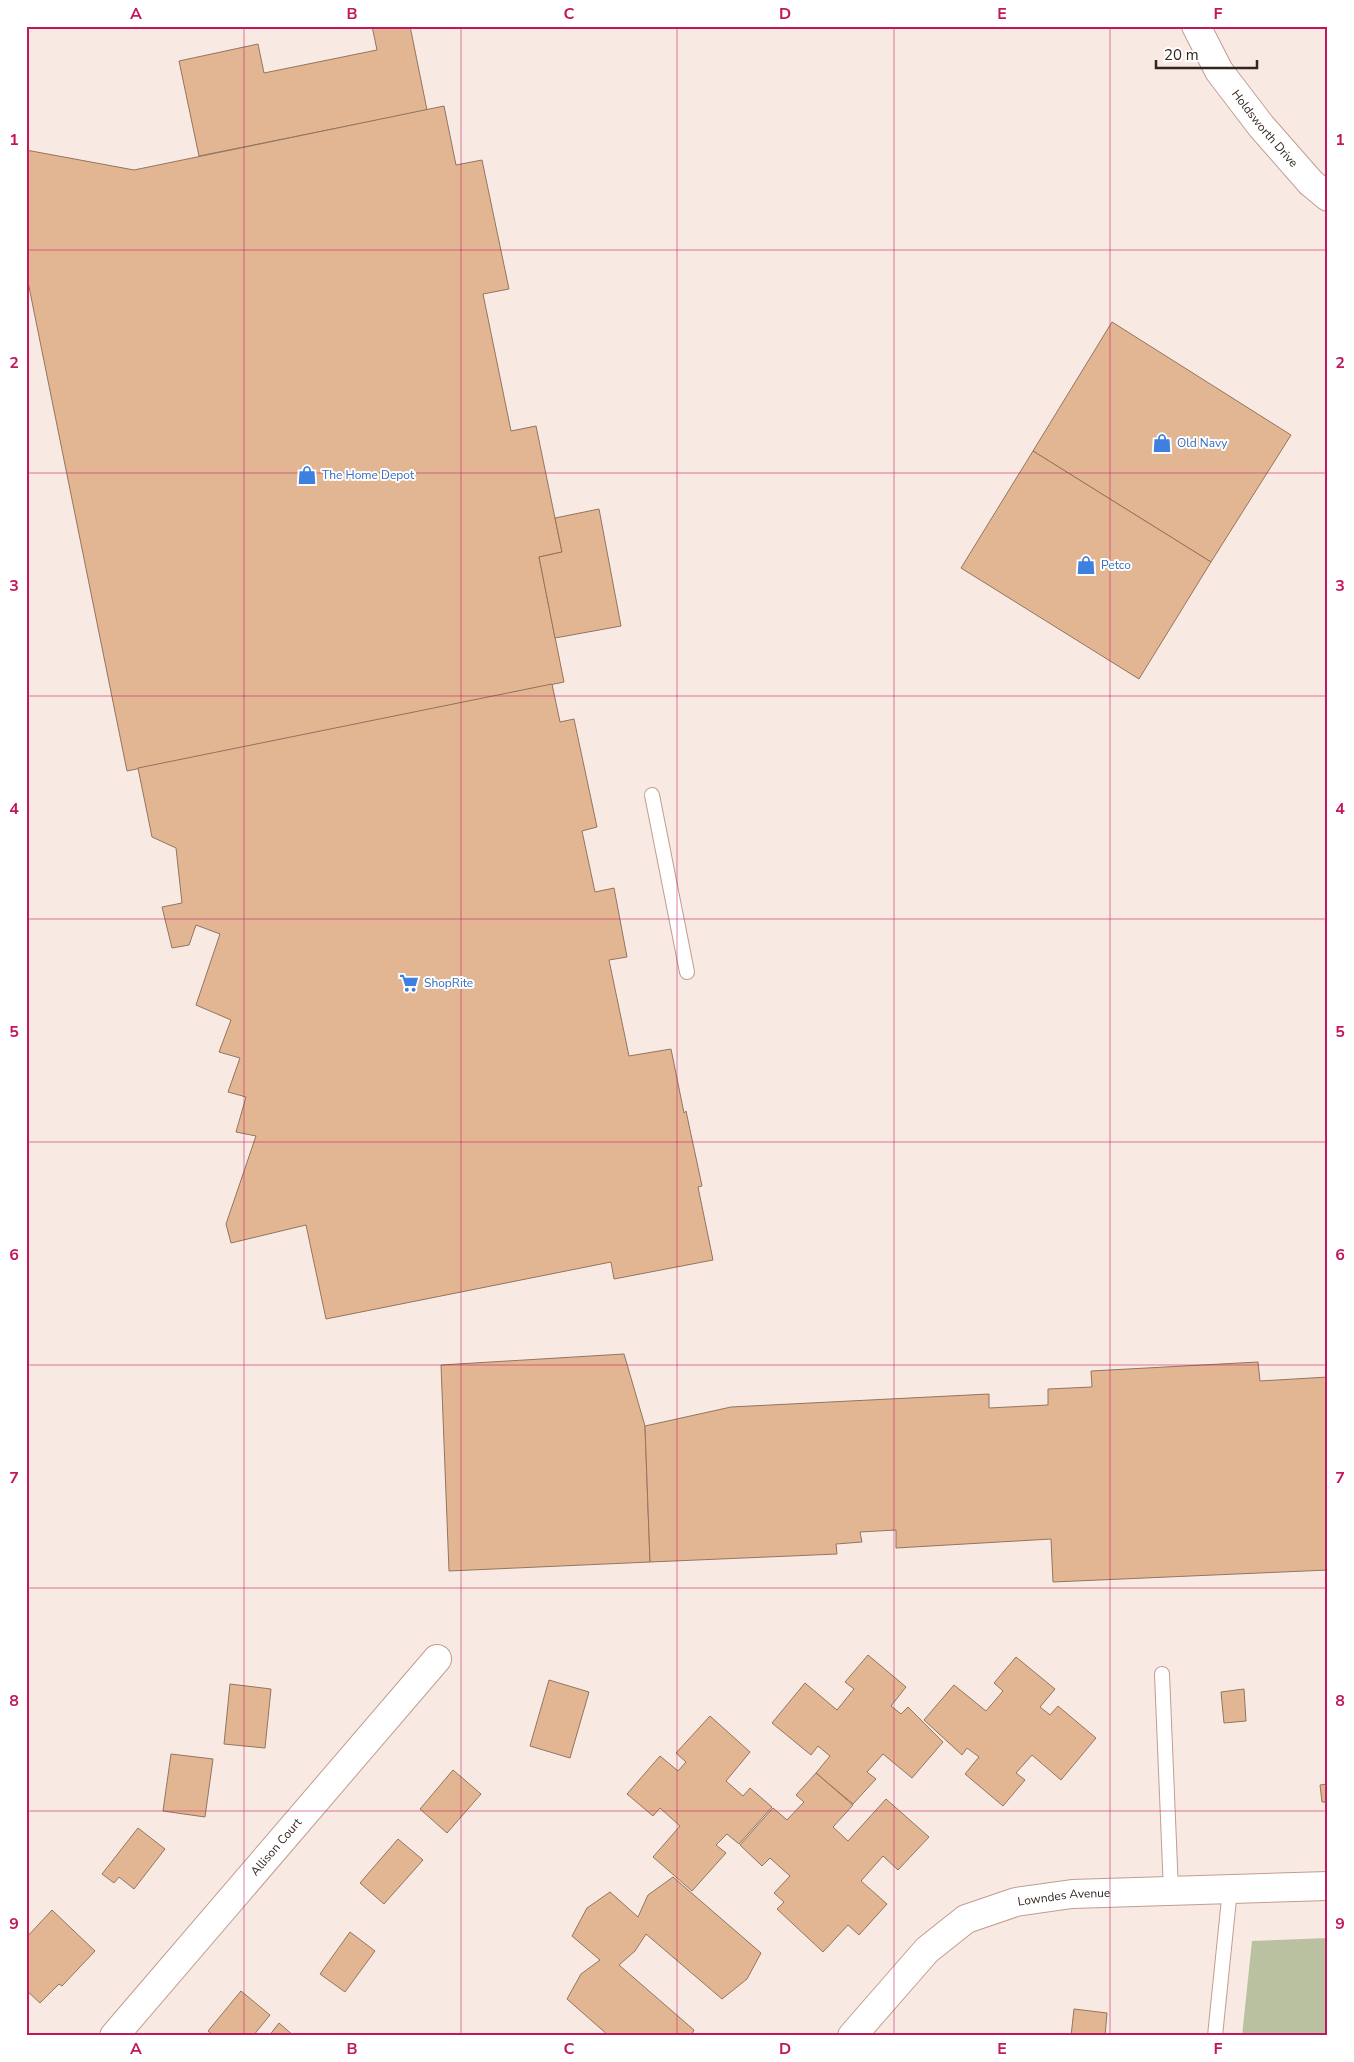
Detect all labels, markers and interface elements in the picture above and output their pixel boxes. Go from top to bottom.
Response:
text: A [130,3,142,25]
text: B [346,3,358,25]
text: C [564,3,575,25]
text: D [779,3,791,25]
text: E [997,3,1007,25]
text: F [1214,3,1223,25]
scale bar [1156,38,1258,70]
text: 20 m [1164,45,1199,65]
street label: Holdsworth Drive [1228,86,1301,171]
text: 1 [9,129,19,151]
text: 1 [1335,129,1345,151]
text: 2 [9,352,19,374]
text: 2 [1335,352,1345,374]
shop icon: Old Navy [1151,432,1173,454]
place label: Old Navy [1177,435,1228,451]
shop icon: The Home Depot [296,464,318,486]
place label: The Home Depot [322,467,415,483]
shop icon: Petco [1075,554,1097,576]
place label: Petco [1101,557,1131,573]
text: 3 [9,575,19,597]
text: 3 [1335,575,1345,597]
text: 4 [9,798,19,820]
text: 4 [1335,798,1345,820]
supermarket icon: ShopRite [398,972,420,994]
place label: ShopRite [424,975,473,991]
text: 5 [9,1021,19,1043]
text: 5 [1335,1021,1345,1043]
text: 6 [9,1244,19,1266]
text: 6 [1335,1244,1345,1266]
text: 7 [9,1467,19,1489]
text: 7 [1335,1467,1345,1489]
text: 8 [9,1690,19,1712]
text: 8 [1335,1690,1345,1712]
street label: Allison Court [247,1814,306,1879]
street label: Lowndes Avenue [1017,1885,1110,1910]
text: 9 [9,1913,19,1935]
text: 9 [1335,1913,1345,1935]
text: A [130,2038,142,2060]
text: B [346,2038,358,2060]
text: C [564,2038,575,2060]
text: D [779,2038,791,2060]
text: E [997,2038,1007,2060]
text: F [1214,2038,1223,2060]

